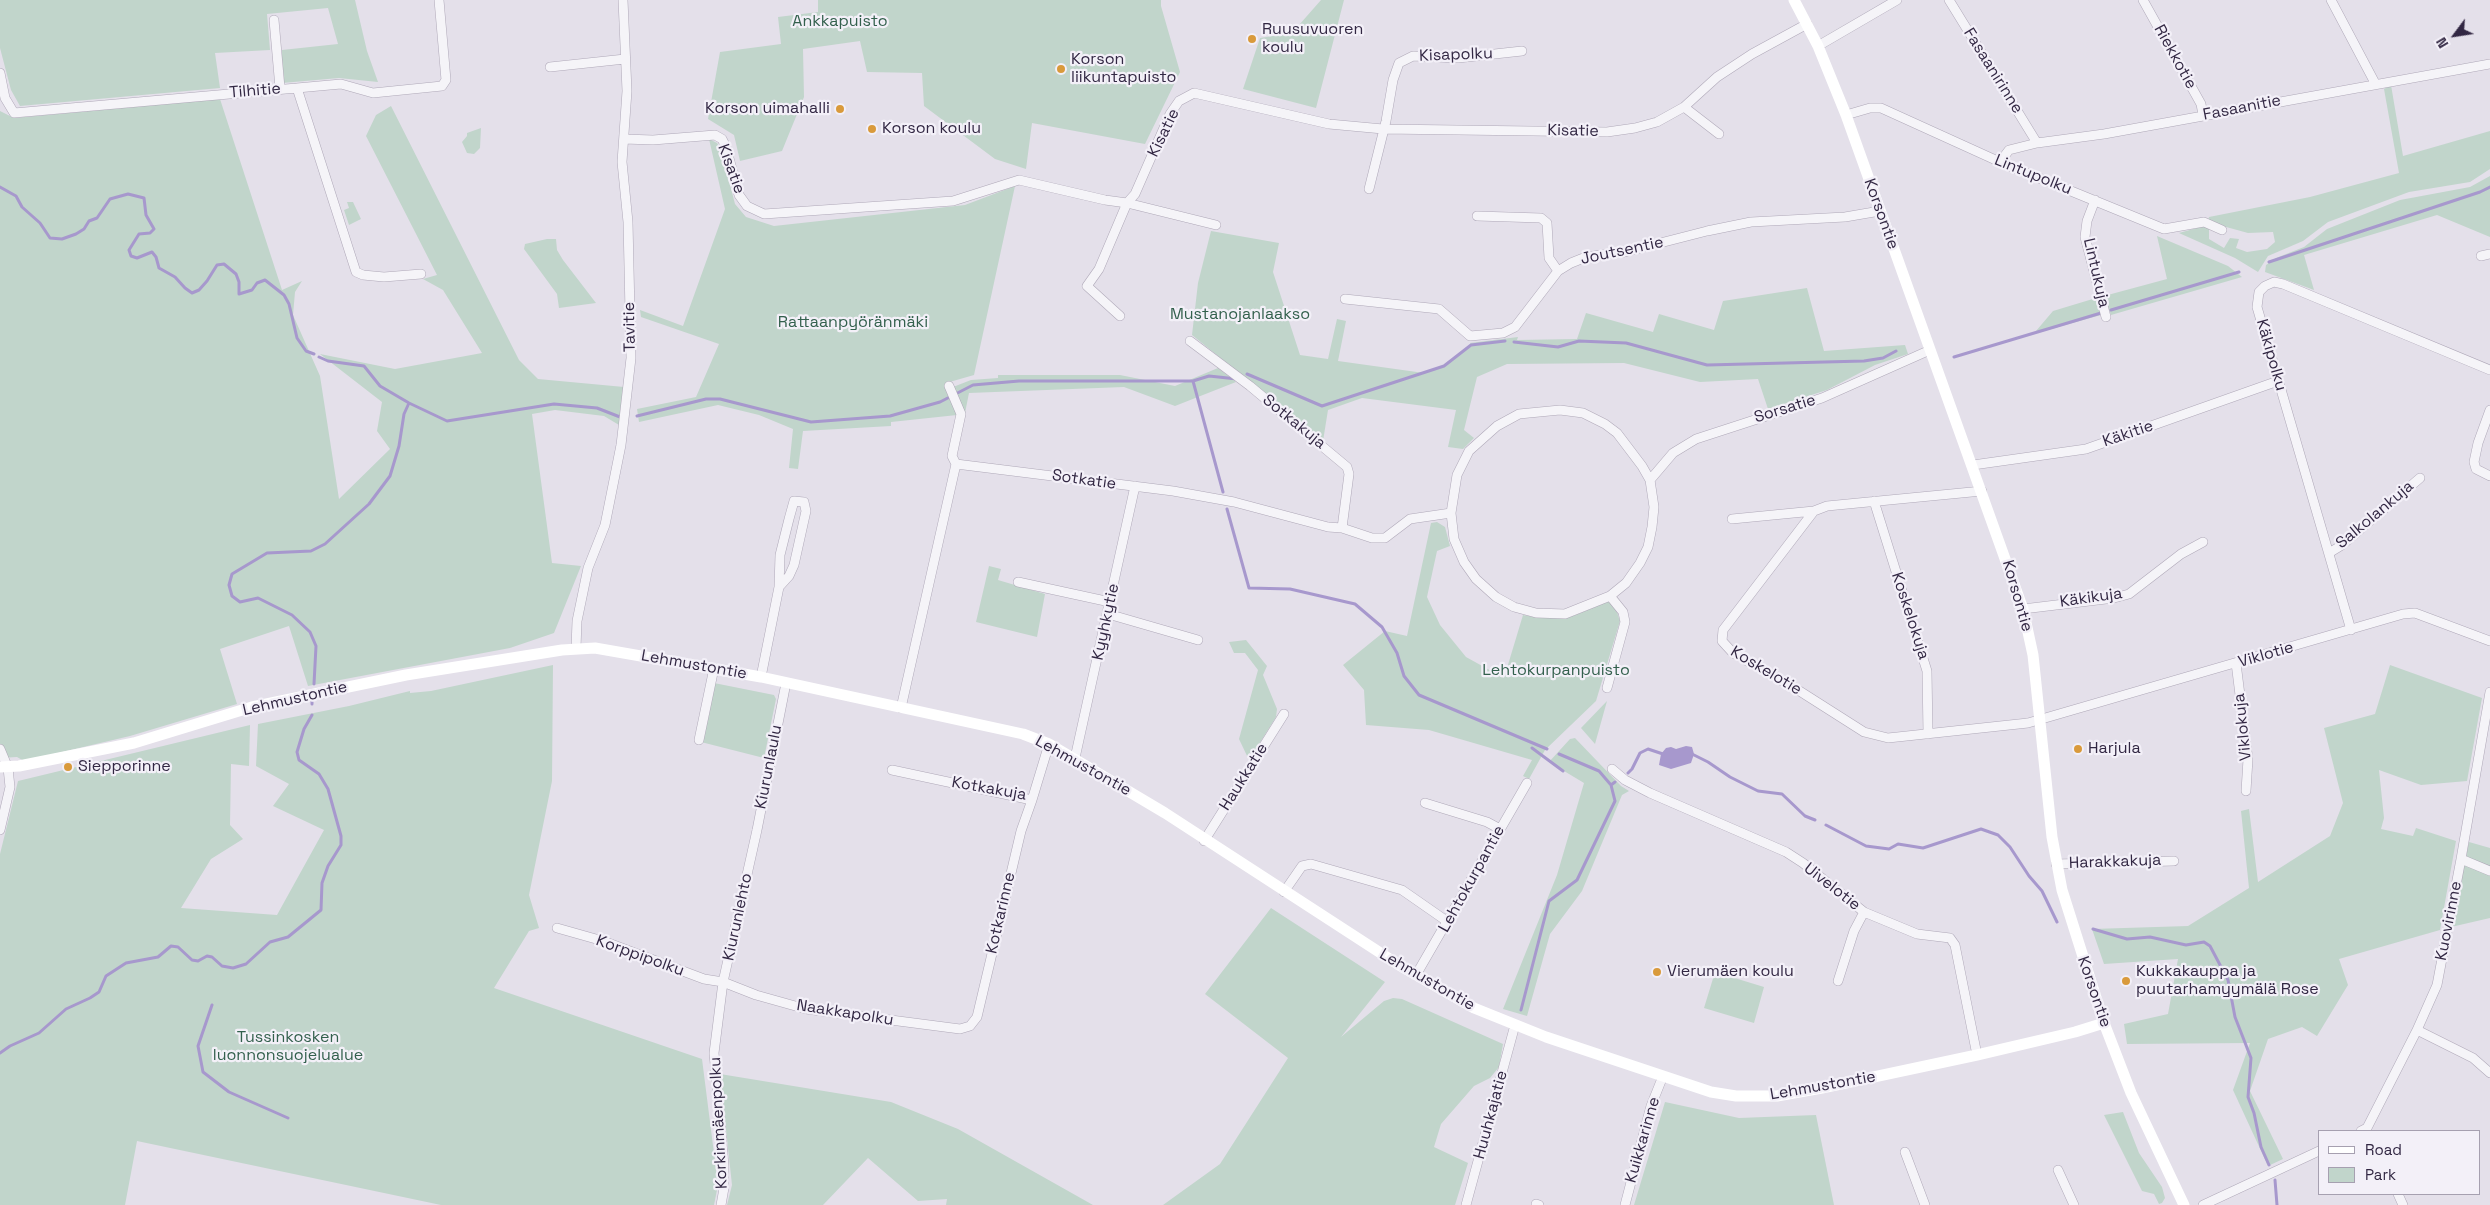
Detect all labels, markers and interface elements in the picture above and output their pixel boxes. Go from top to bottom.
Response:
north arrow [2430,10,2480,60]
park label: Ankkapuisto [792,12,888,32]
place label: Ruusuvuoren koulu [1262,20,1363,58]
street label: Riekkotie [2149,21,2201,93]
street label: Fasaanirinne [1959,25,2027,117]
marker: Ruusuvuoren koulu [1246,33,1258,45]
text: N [2432,34,2452,51]
street label: Kisapolku [1419,44,1493,66]
place label: Korson liikuntapuisto [1071,50,1176,88]
marker: Korson liikuntapuisto [1055,63,1067,75]
street label: Tilhitie [228,79,282,103]
street label: Fasaanitie [2201,91,2283,125]
place label: Korson uimahalli [705,99,830,119]
marker: Korson uimahalli [834,103,846,115]
street label: Kisatie [1144,106,1184,160]
place label: Korson koulu [882,119,981,139]
street label: Kisatie [1547,121,1599,141]
marker: Korson koulu [866,123,878,135]
street label: Kisatie [713,142,749,196]
street label: Lintupolku [1991,151,2075,199]
street label: Korsontie [1859,176,1903,252]
street label: Joutsentie [1579,233,1665,269]
street label: Lintukuja [2079,236,2113,310]
street label: Tavitie [620,302,640,352]
park label: Mustanojanlaakso [1170,305,1310,325]
park label: Rattaanpyöränmäki [778,313,928,333]
street label: Käkipolku [2252,317,2290,393]
street label: Sotkakuja [1258,391,1330,453]
street label: Sorsatie [1752,391,1818,427]
street label: Käkitie [2100,416,2156,452]
street label: Sotkatie [1051,466,1117,494]
street label: Salkolankuja [2332,477,2418,553]
street label: Korsontie [1998,558,2036,634]
street label: Koskelokuja [1887,570,1933,662]
street label: Kyyhkytie [1088,582,1124,662]
street label: Käkikuja [2058,584,2124,612]
street label: Viklotie [2236,638,2296,672]
street label: Koskelotie [1727,642,1805,700]
street label: Lehmustontie [640,646,748,684]
park label: Lehtokurpanpuisto [1482,661,1630,681]
street label: Lehmustontie [241,678,349,720]
street label: Viklokuja [2230,692,2256,762]
street label: Kiurunlaulu [751,723,787,811]
street label: Lehmustontie [1032,732,1134,800]
place label: Harjula [2088,739,2141,759]
street label: Haukkatie [1216,740,1272,814]
marker: Harjula [2072,743,2084,755]
place label: Siepporinne [78,757,171,777]
marker: Siepporinne [62,761,74,773]
street label: Kotkakuja [950,773,1028,805]
street label: Lehtokurpantie [1435,822,1509,936]
street label: Harakkakuja [2068,851,2162,873]
street label: Uivelotie [1800,859,1864,915]
street label: Kotkarinne [982,870,1020,956]
street label: Kiurunlehto [719,871,757,963]
street label: Kuovirinne [2432,880,2466,962]
street label: Korppipolku [593,931,687,981]
street label: Lehmustontie [1376,945,1478,1015]
street label: Korsontie [2073,954,2115,1030]
place label: Vierumäen koulu [1667,962,1794,982]
place label: Kukkakauppa ja puutarhamyymälä Rose [2136,962,2319,1000]
marker: Vierumäen koulu [1651,966,1663,978]
marker: Kukkakauppa ja puutarhamyymälä Rose [2120,975,2132,987]
street label: Naakkapolku [795,996,895,1030]
park label: Tussinkosken luonnonsuojelualue [213,1028,363,1066]
street label: Korkinmäenpolku [706,1056,732,1190]
street label: Lehmustontie [1769,1067,1877,1105]
street label: Huuhkajatie [1470,1069,1512,1161]
street label: Kuikkarinne [1622,1095,1664,1185]
legend [2318,1130,2480,1195]
text: Road [2365,1140,2402,1159]
text: Park [2365,1165,2396,1184]

